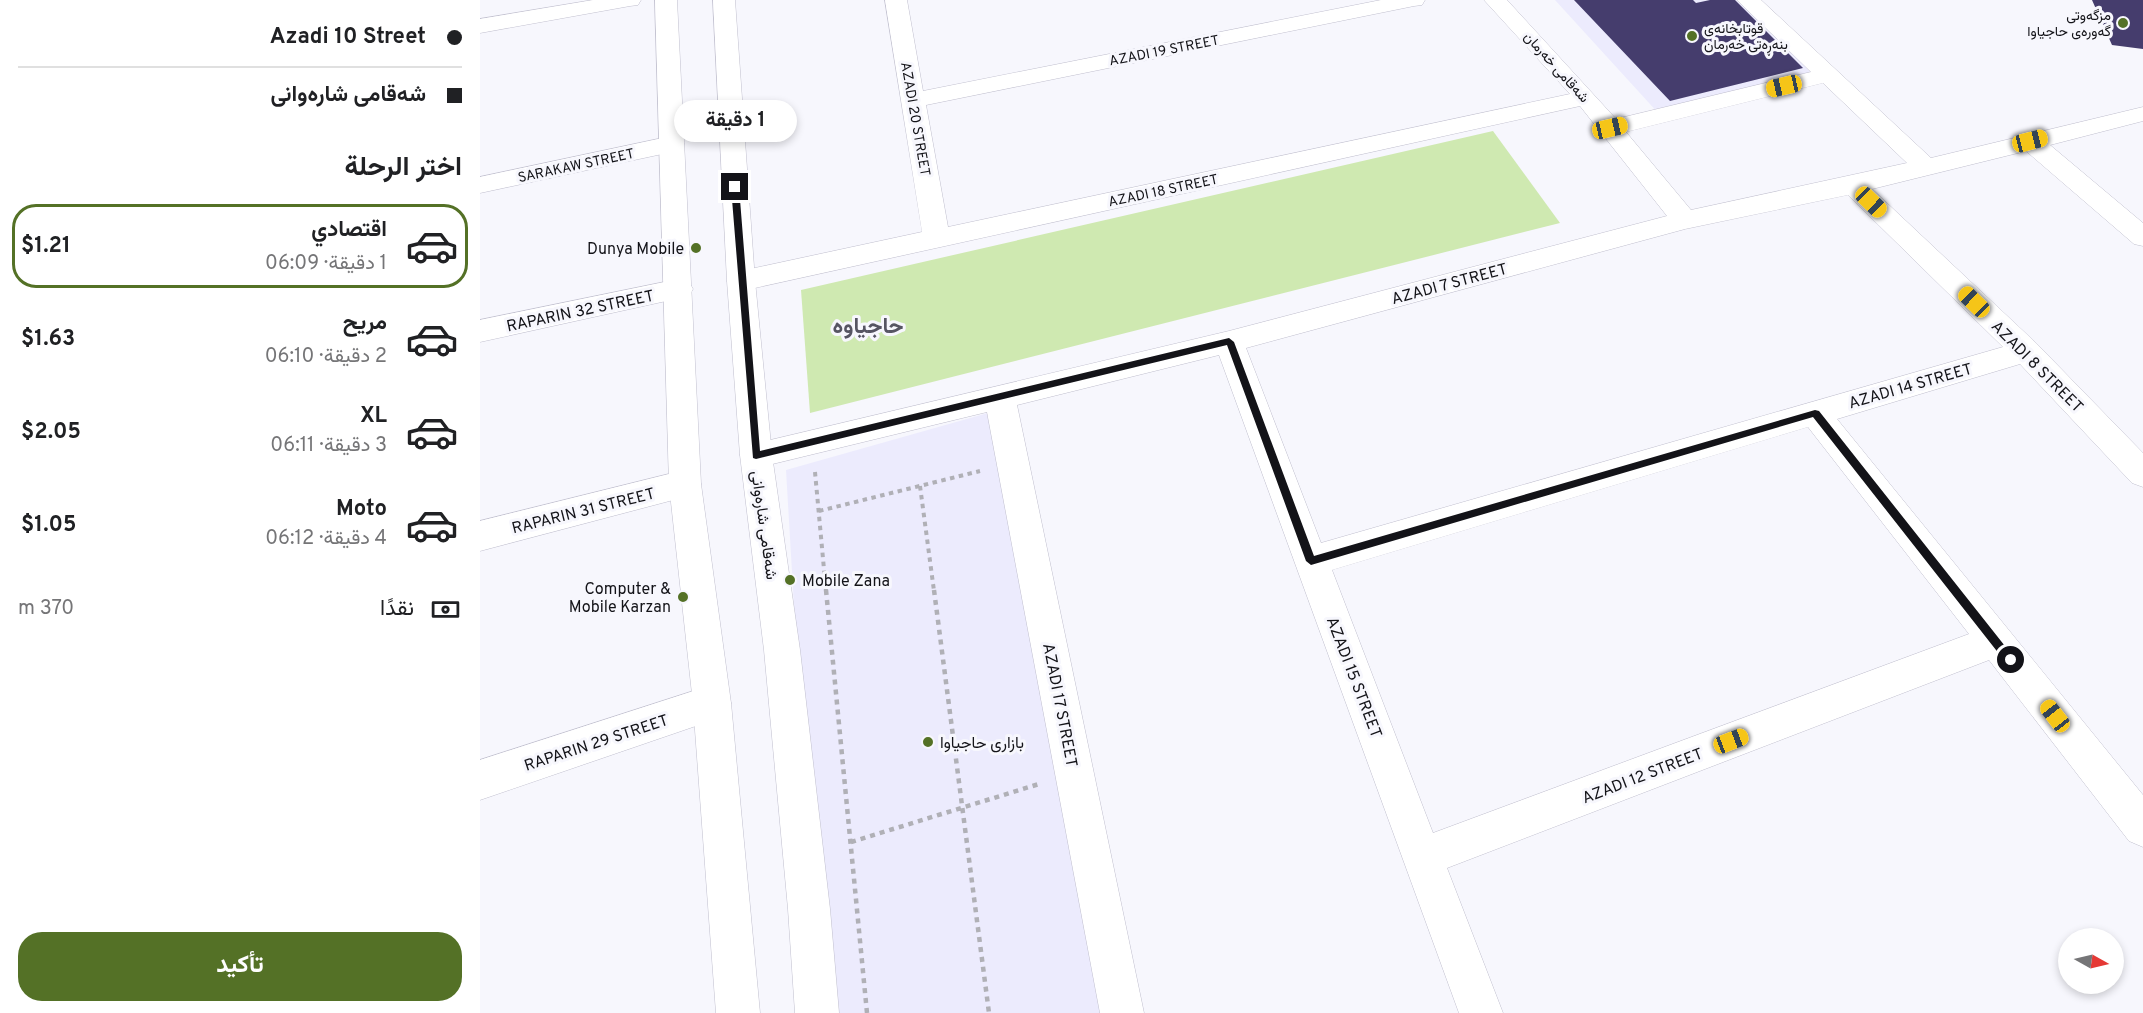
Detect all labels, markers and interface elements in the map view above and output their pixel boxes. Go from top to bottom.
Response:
place label: مزگەوتی گەورەی حاجیاوا [2027,8,2111,41]
marker: مزگەوتی گەورەی حاجیاوا [2116,16,2130,30]
place label: قوتابخانەی بنەڕەتی خەرمان [1704,21,1788,56]
text: Azadi 10 Street [270,24,426,51]
street label: شەقامی خەرمان [1520,29,1592,107]
marker: قوتابخانەی بنەڕەتی خەرمان [1685,29,1699,43]
street label: AZADI 19 STREET [1108,32,1221,70]
street label: AZADI 20 STREET [896,61,933,178]
car [1764,73,1804,99]
text: شەقامی شارەوانی [271,82,426,109]
callout: 1 دقيقة [674,100,796,142]
text: 1 دقيقة [705,108,766,134]
car [1590,115,1630,141]
car [2010,128,2050,154]
street label: SARAKAW STREET [517,146,636,187]
text: اختر الرحلة [345,151,462,185]
street label: AZADI 18 STREET [1107,172,1220,211]
route end [721,173,748,200]
car [1852,183,1890,221]
text: اقتصادي [311,217,387,244]
icon: car [405,219,459,273]
text: $1.21 [21,233,71,260]
place label: Dunya Mobile [587,240,684,260]
marker: Dunya Mobile [689,241,703,255]
text: 1 دقيقة · 06:09 [265,251,387,277]
street label: AZADI 7 STREET [1389,260,1510,310]
car [1955,283,1993,321]
street label: RAPARIN 32 STREET [505,287,656,337]
text: مريح [343,310,387,337]
icon: car [405,312,459,366]
district label: حاجیاوە [833,314,903,341]
street label: AZADI 8 STREET [1986,317,2087,418]
text: $1.63 [21,326,75,353]
text: 2 دقيقة · 06:10 [265,344,387,370]
street label: AZADI 14 STREET [1846,360,1975,414]
text: XL [360,403,387,430]
icon: car [405,405,459,459]
text: $2.05 [21,419,81,446]
text: 3 دقيقة · 06:11 [270,433,387,459]
street label: شەقامی شارەوانی [745,470,781,581]
street label: RAPARIN 31 STREET [510,484,657,539]
text: Moto [336,496,387,523]
icon: car [405,498,459,552]
text: $1.05 [21,512,76,539]
text: 4 دقيقة · 06:12 [265,526,387,552]
place label: Mobile Zana [802,572,890,592]
marker: Mobile Zana [783,573,797,587]
place label: Computer & Mobile Karzan [569,580,671,618]
marker: Computer & Mobile Karzan [676,590,690,604]
icon: cash [429,593,462,626]
text: 370 m [18,596,74,622]
text: نقدًا [380,596,414,623]
street label: AZADI 15 STREET [1321,614,1385,741]
street label: AZADI 17 STREET [1037,642,1081,769]
route start [1997,646,2024,673]
car [2037,696,2073,736]
street label: RAPARIN 29 STREET [522,711,671,777]
car [1711,726,1751,756]
place label: بازاری حاجیاوا [940,734,1024,754]
marker: بازاری حاجیاوا [921,735,935,749]
street label: AZADI 12 STREET [1579,745,1706,809]
north arrow [2058,928,2124,994]
map controls [2058,928,2124,994]
button: تأكيد [18,932,462,1001]

